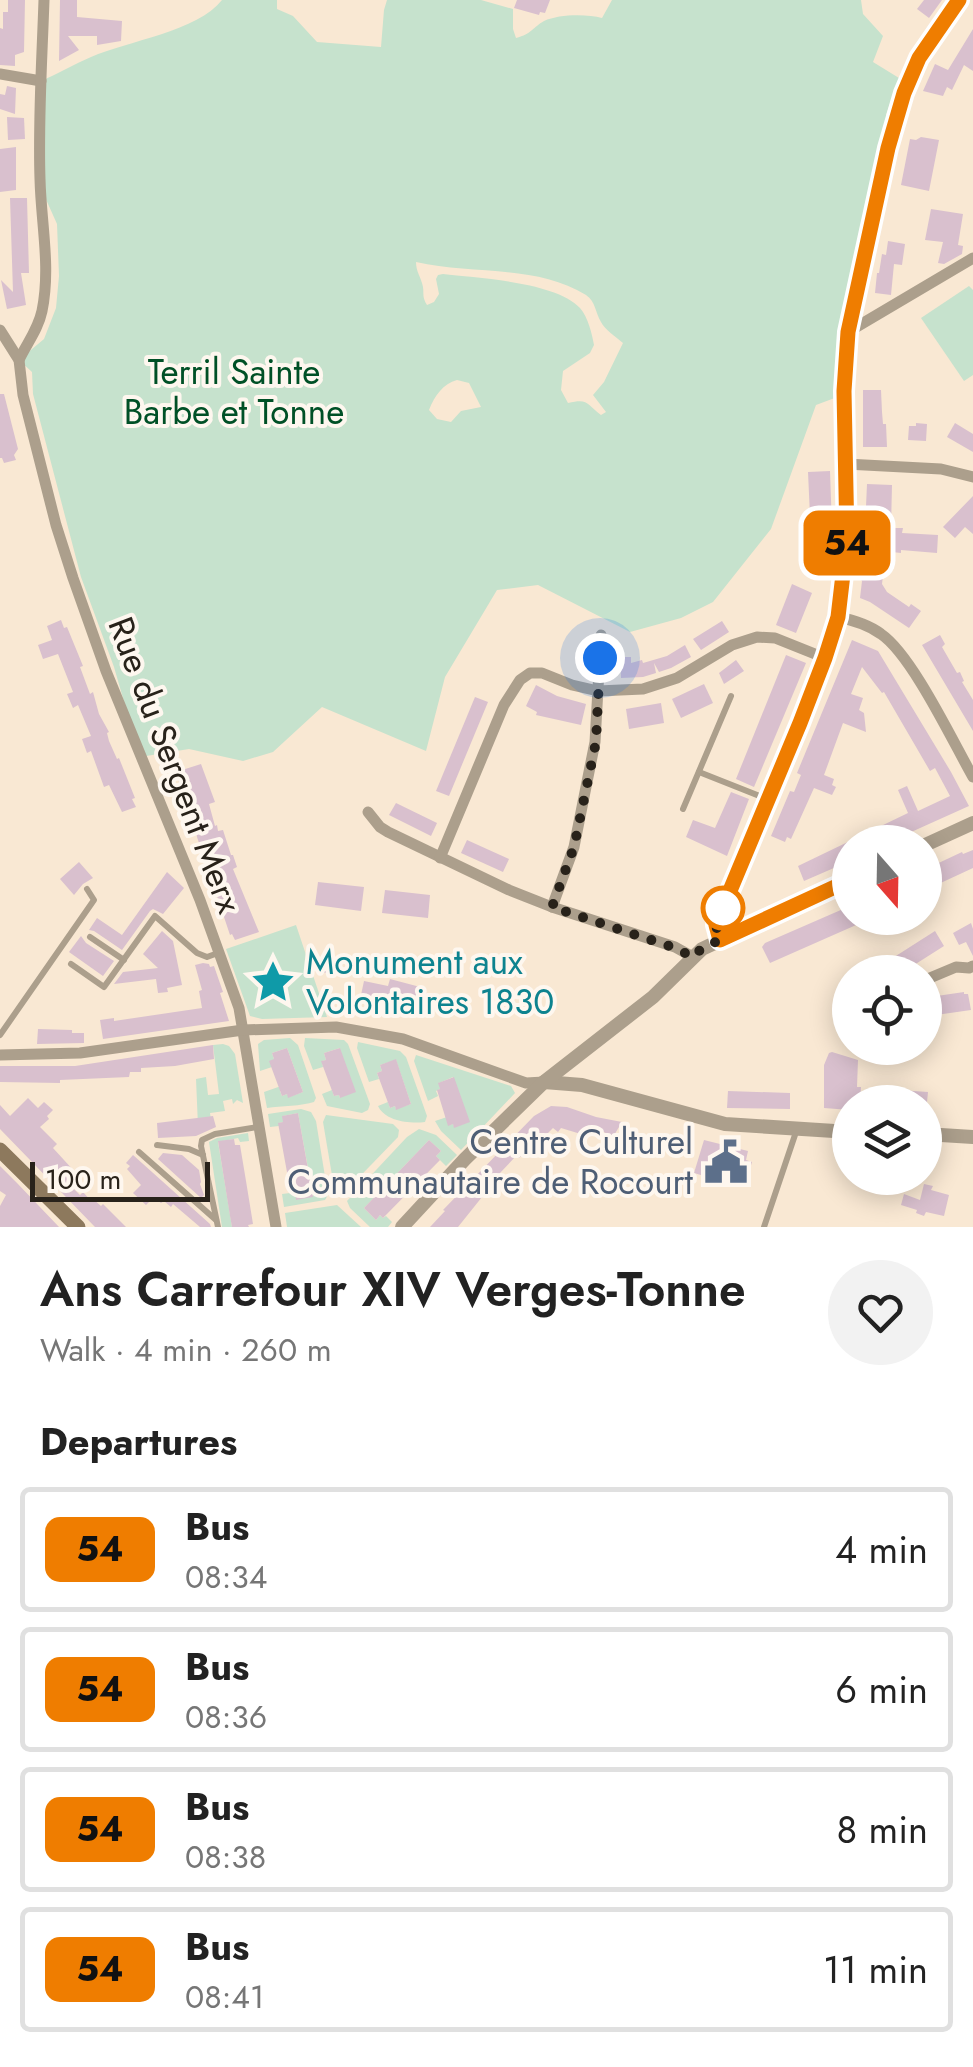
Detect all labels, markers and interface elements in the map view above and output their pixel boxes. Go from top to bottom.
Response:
park label: Terril Sainte Barbe et Tonne [124,347,344,437]
line badge: 54 [802,510,892,576]
text: 54 [823,518,871,568]
street label: Rue du Sergent Merx [96,610,255,921]
your location [575,633,625,683]
north arrow [832,825,942,935]
map controls [832,825,942,1195]
unlabelled marker [702,887,744,929]
place label: Monument aux Volontaires 1830 [306,937,554,1027]
button: locate [832,955,942,1065]
place icon: Monument aux Volontaires 1830 [249,958,297,1006]
button: layers [832,1085,942,1195]
place label: Centre Culturel Communautaire de Rocourt [287,1117,694,1207]
public building icon: Centre Culturel Communautaire de Rocourt [702,1138,750,1186]
scale bar [30,1157,210,1202]
text: 100 m [45,1159,121,1200]
text: Ans Carrefour XIV Verges-Tonne [40,1255,746,1324]
button: heart [828,1260,933,1365]
text: Walk · 4 min · 260 m [40,1327,332,1373]
text: Departures [40,1414,237,1469]
text: Bus [185,1499,249,1554]
text: 4 min [835,1522,928,1577]
text: 54 [76,1524,124,1574]
text: 08:34 [185,1554,267,1600]
text: Bus [185,1639,249,1694]
text: 6 min [835,1662,928,1717]
text: 54 [76,1664,124,1714]
text: 08:36 [185,1694,267,1740]
text: Bus [185,1779,249,1834]
text: 8 min [836,1802,928,1857]
text: 54 [76,1804,124,1854]
text: 08:38 [185,1834,266,1880]
text: Bus [185,1919,249,1974]
text: 11 min [823,1942,928,1997]
text: 54 [76,1944,124,1994]
text: 08:41 [185,1974,264,2020]

